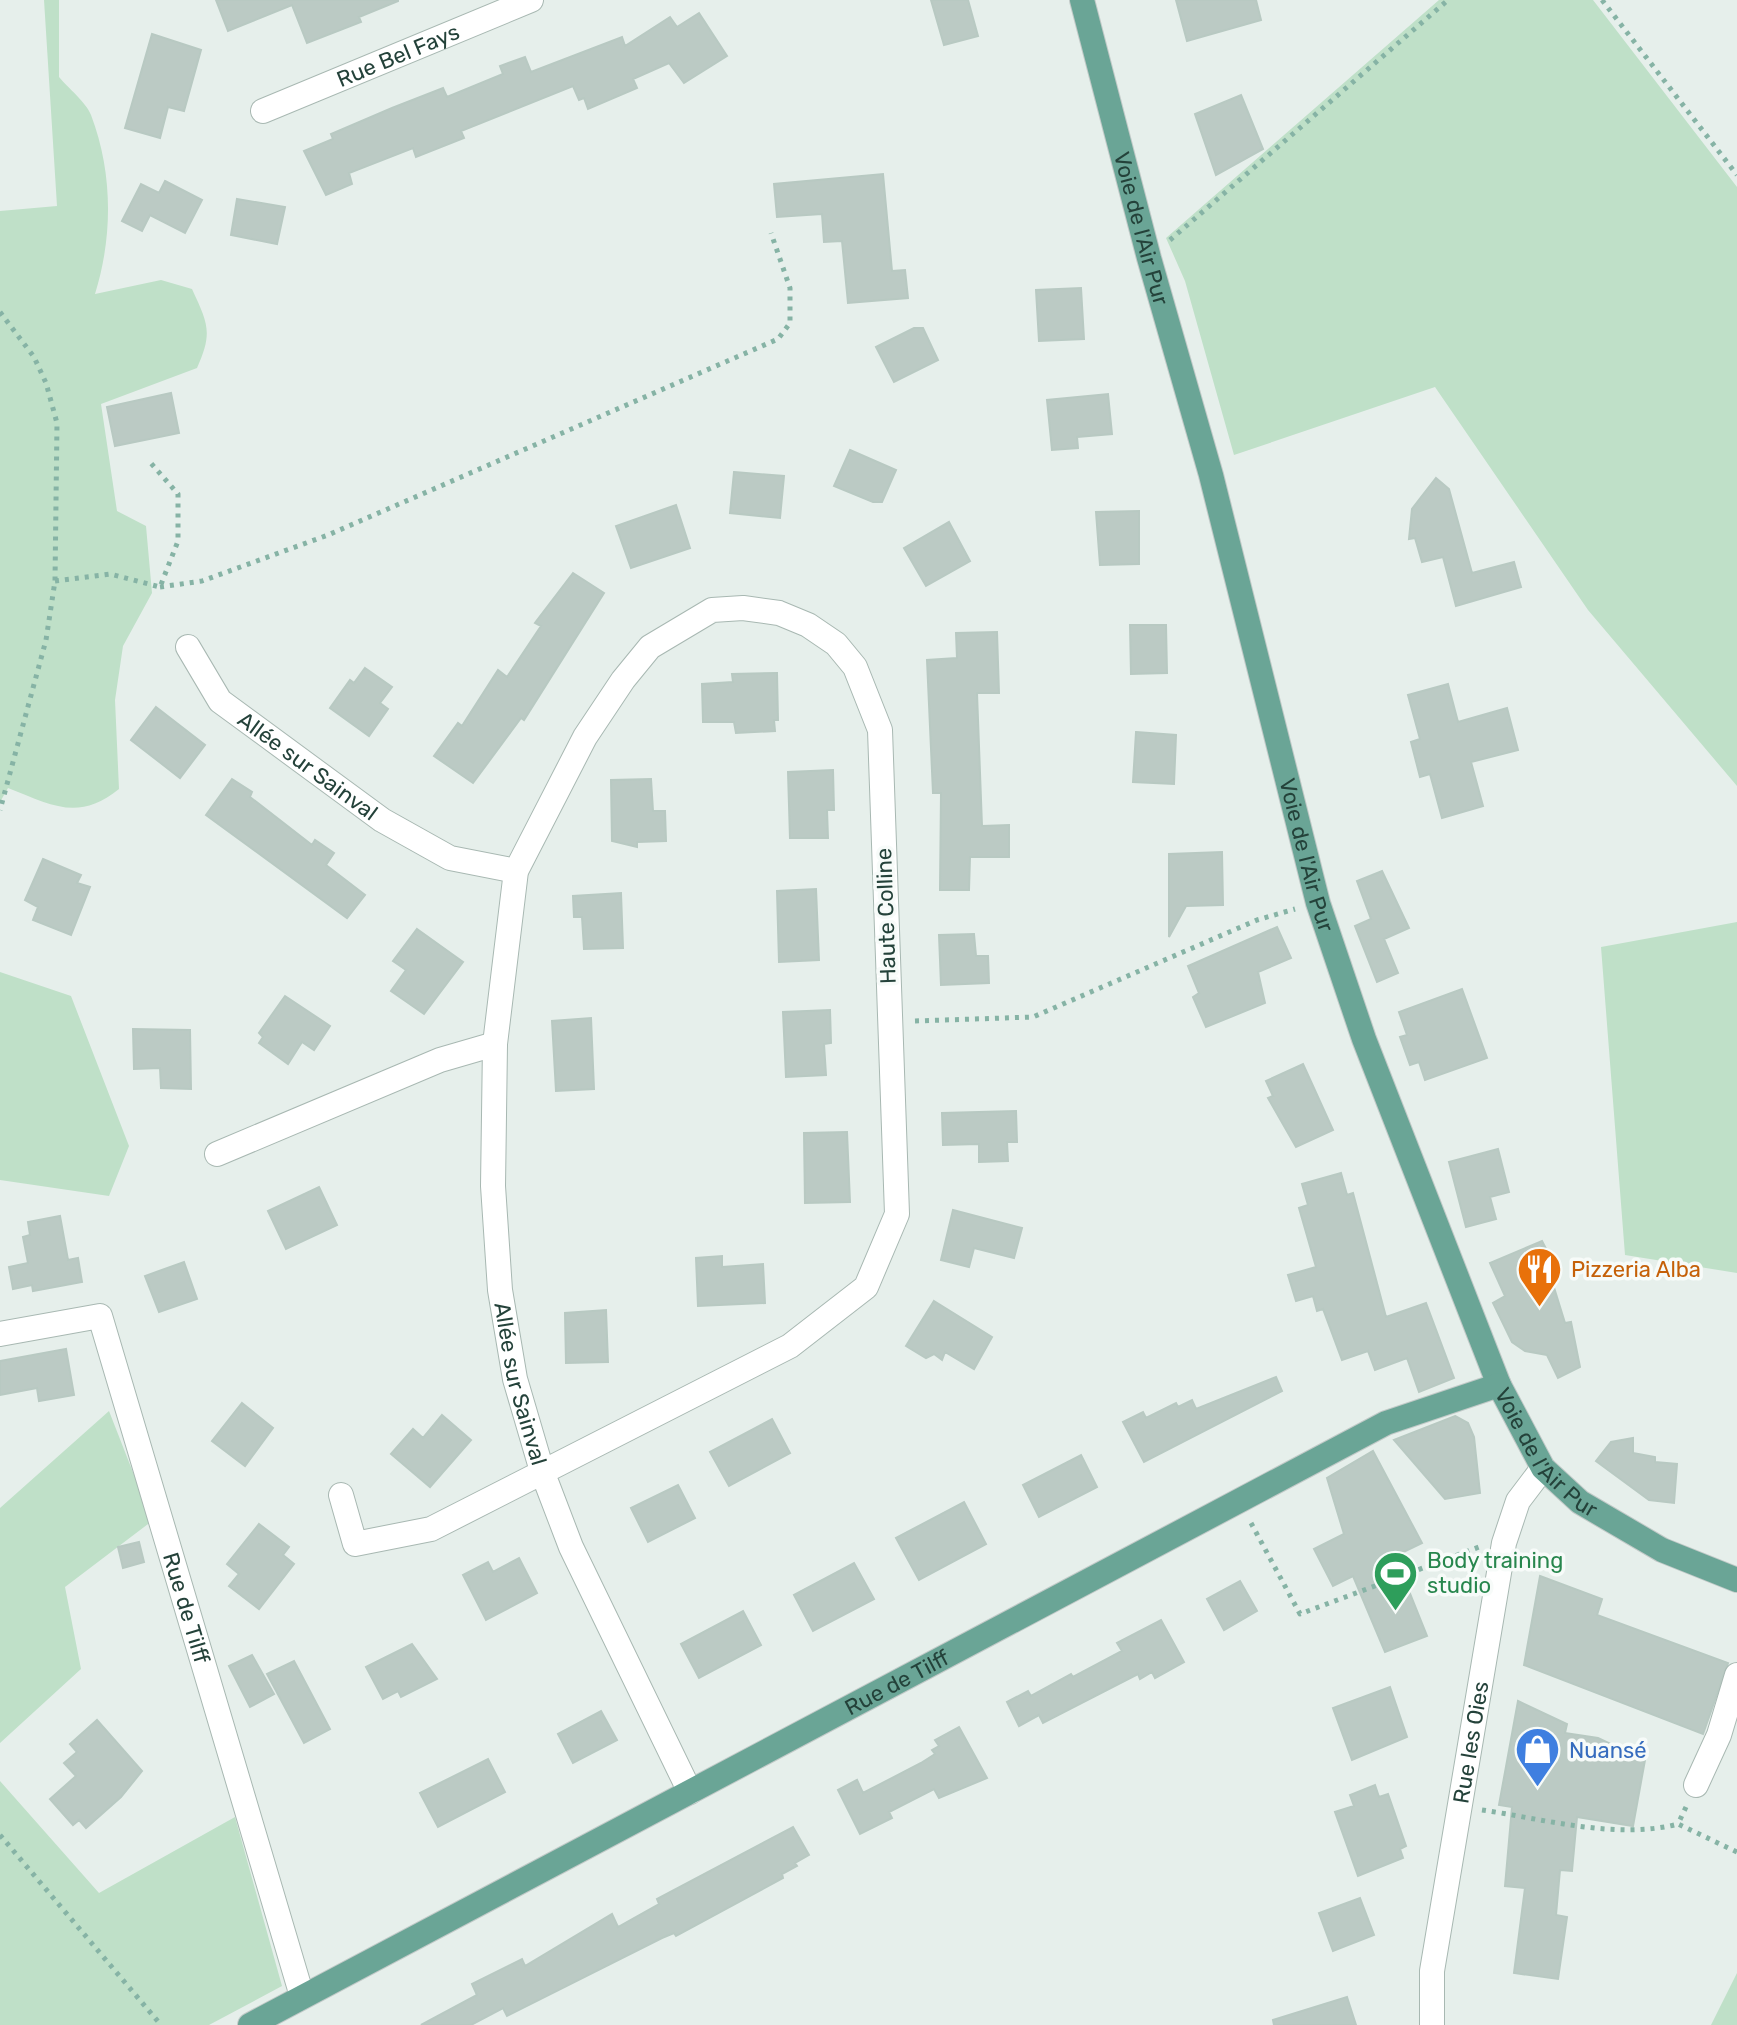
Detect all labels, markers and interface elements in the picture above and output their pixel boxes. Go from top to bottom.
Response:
street label: Rue Bel Fays [333,18,463,93]
street label: Voie de l'Air Pur [1108,149,1175,309]
street label: Allée sur Sainval [233,705,383,826]
street label: Voie de l'Air Pur [1274,775,1340,936]
street label: Haute Colline [870,847,902,985]
restaurant icon: Pizzeria Alba [1516,1245,1564,1308]
place label: Pizzeria Alba [1571,1256,1701,1283]
street label: Allée sur Sainval [489,1300,553,1468]
street label: Voie de l'Air Pur [1489,1383,1603,1523]
place label: Body training studio [1427,1547,1563,1599]
street label: Rue de Tilff [157,1549,216,1667]
sports icon: Body training studio [1372,1549,1420,1612]
street label: Rue de Tilff [840,1643,954,1721]
street label: Rue les Oies [1447,1679,1494,1805]
shop icon: Nuansé [1514,1726,1562,1789]
place label: Nuansé [1569,1737,1647,1764]

